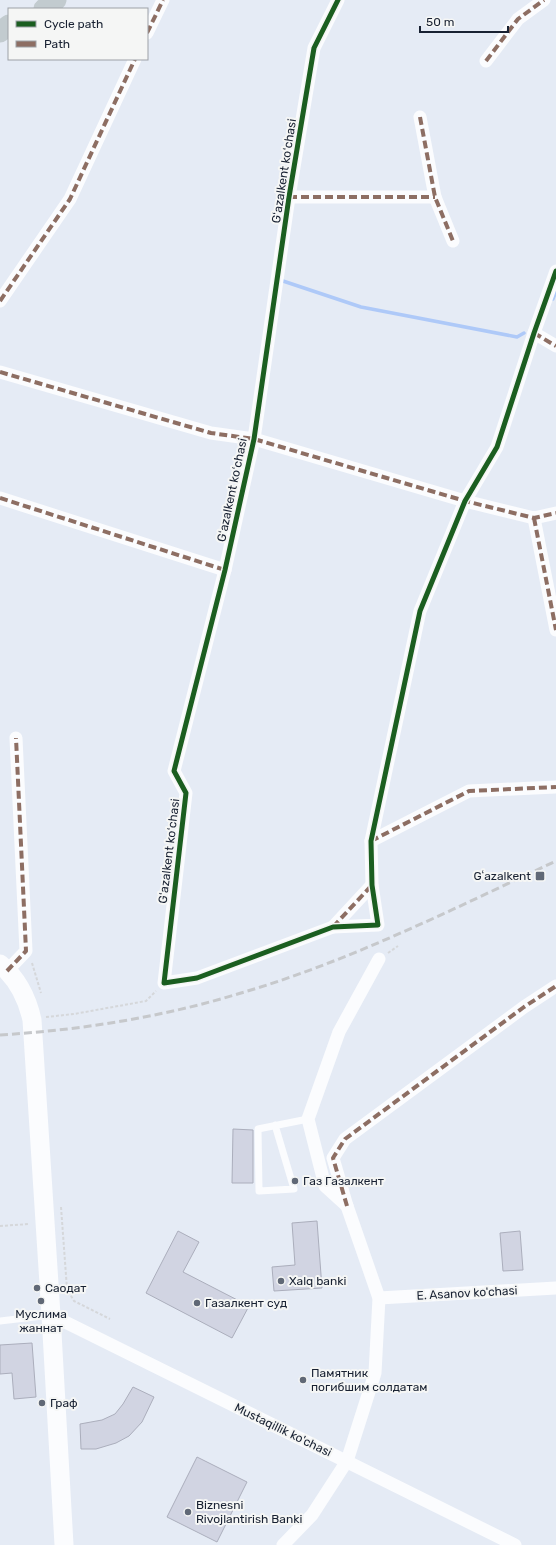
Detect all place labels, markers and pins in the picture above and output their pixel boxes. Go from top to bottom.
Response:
place label: Gʻazalkent [473,869,531,883]
marker: Gʻazalkent [534,870,546,882]
place label: Газ Газалкент [303,1174,384,1188]
marker: Газ Газалкент [290,1176,300,1186]
place label: Xalq banki [289,1274,346,1288]
marker: Xalq banki [276,1276,286,1286]
place label: Саодат [45,1281,86,1295]
marker: Саодат [32,1283,42,1293]
marker: Муслима жаннат [36,1296,46,1306]
place label: Газалкент суд [205,1296,287,1310]
marker: Газалкент суд [192,1298,202,1308]
place label: Муслима жаннат [15,1307,67,1335]
place label: Памятник погибшим солдатам [311,1366,427,1394]
marker: Памятник погибшим солдатам [298,1375,308,1385]
place label: Граф [50,1396,78,1410]
marker: Граф [37,1398,47,1408]
place label: Biznesni Rivojlantirish Banki [196,1498,302,1526]
marker: Biznesni Rivojlantirish Banki [183,1507,193,1517]

